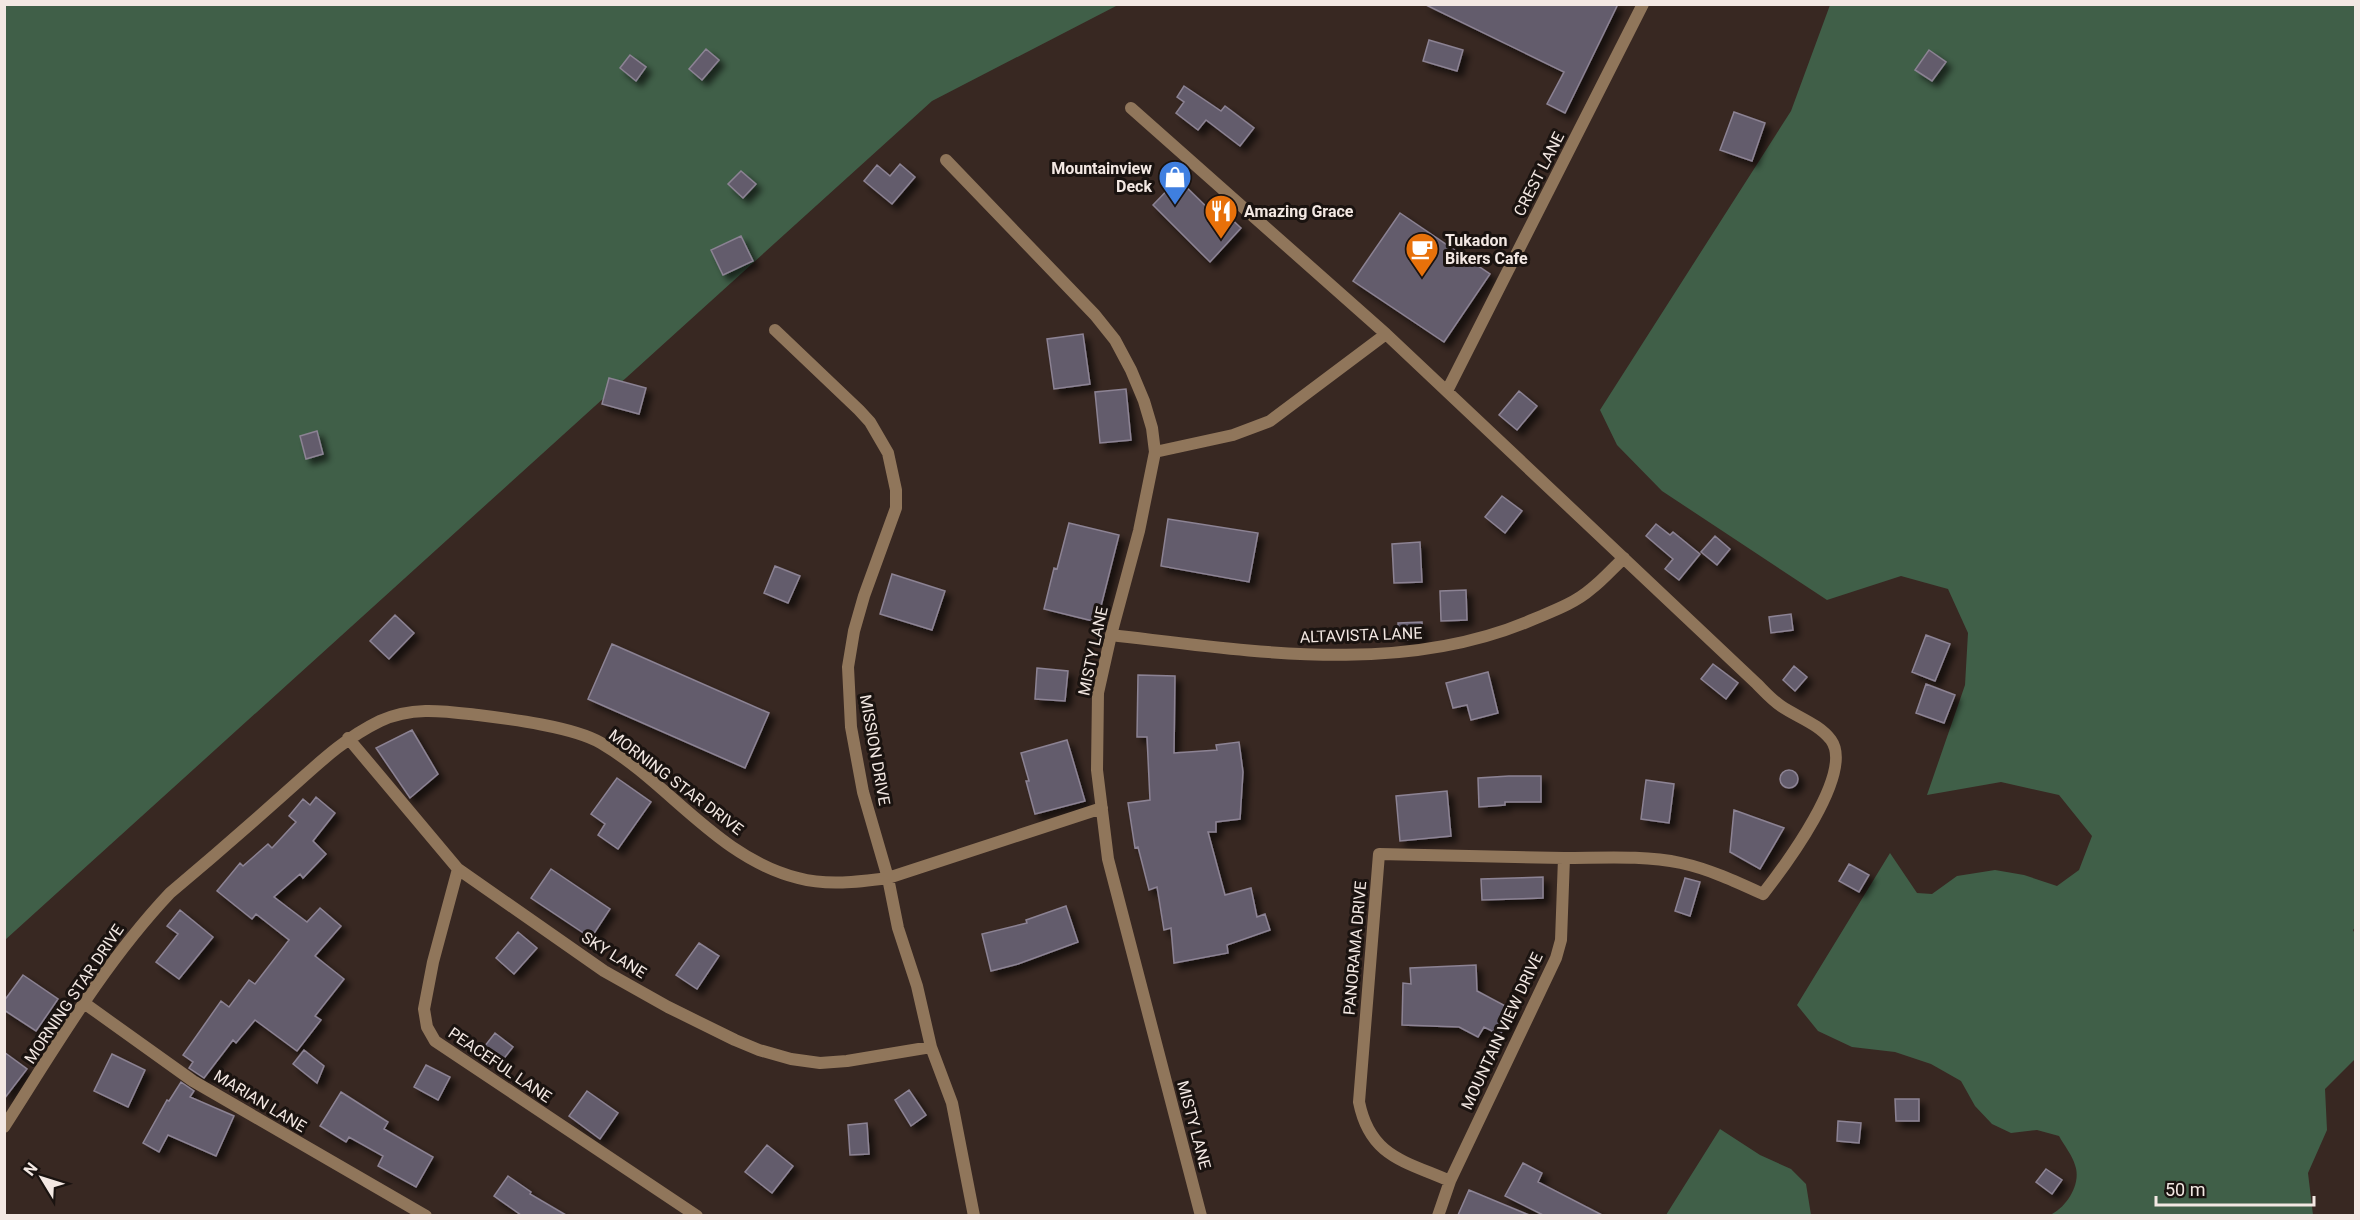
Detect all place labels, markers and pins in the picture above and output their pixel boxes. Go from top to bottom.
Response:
place label: Mountainview Deck [1051,159,1152,196]
shop icon: Mountainview Deck [1157,159,1193,206]
restaurant icon: Amazing Grace [1203,193,1239,240]
place label: Amazing Grace [1244,202,1354,221]
cafe icon: Tukadon Bikers Cafe [1404,231,1440,278]
place label: Tukadon Bikers Cafe [1445,231,1528,268]

